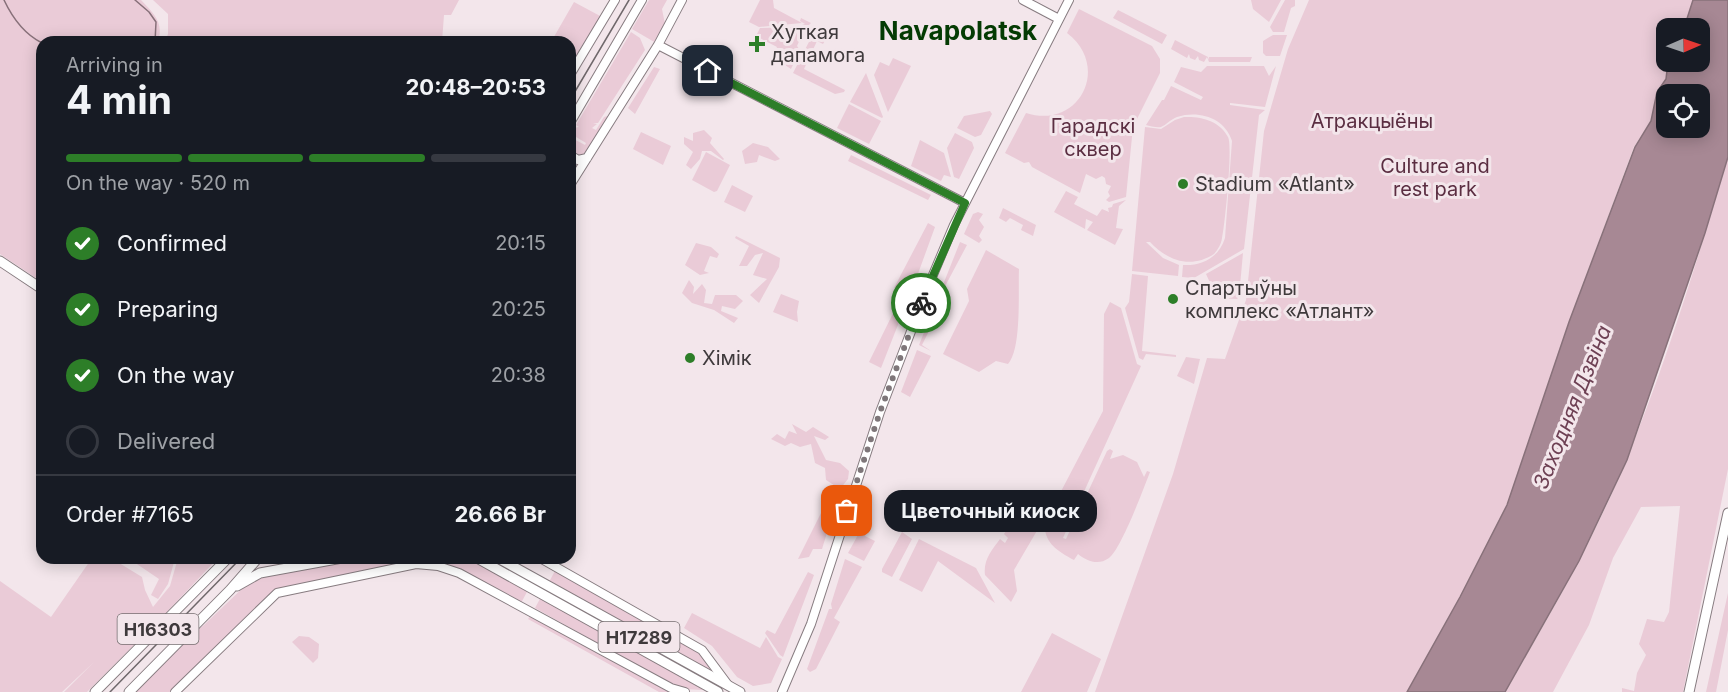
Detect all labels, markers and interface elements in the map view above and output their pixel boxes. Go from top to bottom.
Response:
district label: Navapolatsk [879,15,1037,46]
north arrow [1656,18,1710,72]
map controls [1656,18,1710,138]
place label: Хуткая дапамога [771,20,865,67]
marker: Хуткая дапамога [748,35,766,53]
pin [682,45,733,96]
text: Arriving in [66,53,163,77]
icon: home [691,54,724,87]
text: 20:48–20:53 [405,74,546,100]
text: 4 min [66,76,172,123]
button: locate [1656,84,1710,138]
park label: Атракцыёны [1311,109,1433,133]
park label: Гарадскі сквер [1051,114,1135,161]
park label: Culture and rest park [1380,154,1490,201]
text: On the way · 520 m [66,171,250,195]
place label: Stadium «Atlant» [1195,172,1355,196]
marker: Stadium «Atlant» [1176,177,1190,191]
icon: check [66,227,99,260]
text: Confirmed [117,230,227,256]
text: 20:15 [495,231,546,255]
courier [891,273,951,333]
place label: Спартыўны комплекс «Атлант» [1185,276,1374,323]
icon: bike [905,287,938,320]
marker: Спартыўны комплекс «Атлант» [1166,292,1180,306]
icon: check [66,293,99,326]
text: Preparing [117,296,218,322]
text: 20:25 [491,297,546,321]
water label: Заходняя Дзвіна [1528,322,1616,492]
place label: Хімік [702,346,752,370]
marker: Хімік [683,351,697,365]
icon: check [66,359,99,392]
text: On the way [117,362,235,388]
text: 20:38 [491,363,546,387]
text: Delivered [117,428,215,454]
pin [821,485,872,536]
callout: Цветочный киоск [883,490,1096,532]
icon: bag [830,494,863,527]
text: Цветочный киоск [901,499,1080,523]
text: Order #7165 [66,501,194,527]
text: 26.66 Br [455,501,546,527]
road number: Н16303 [118,614,198,644]
road number: Н17289 [598,622,680,652]

